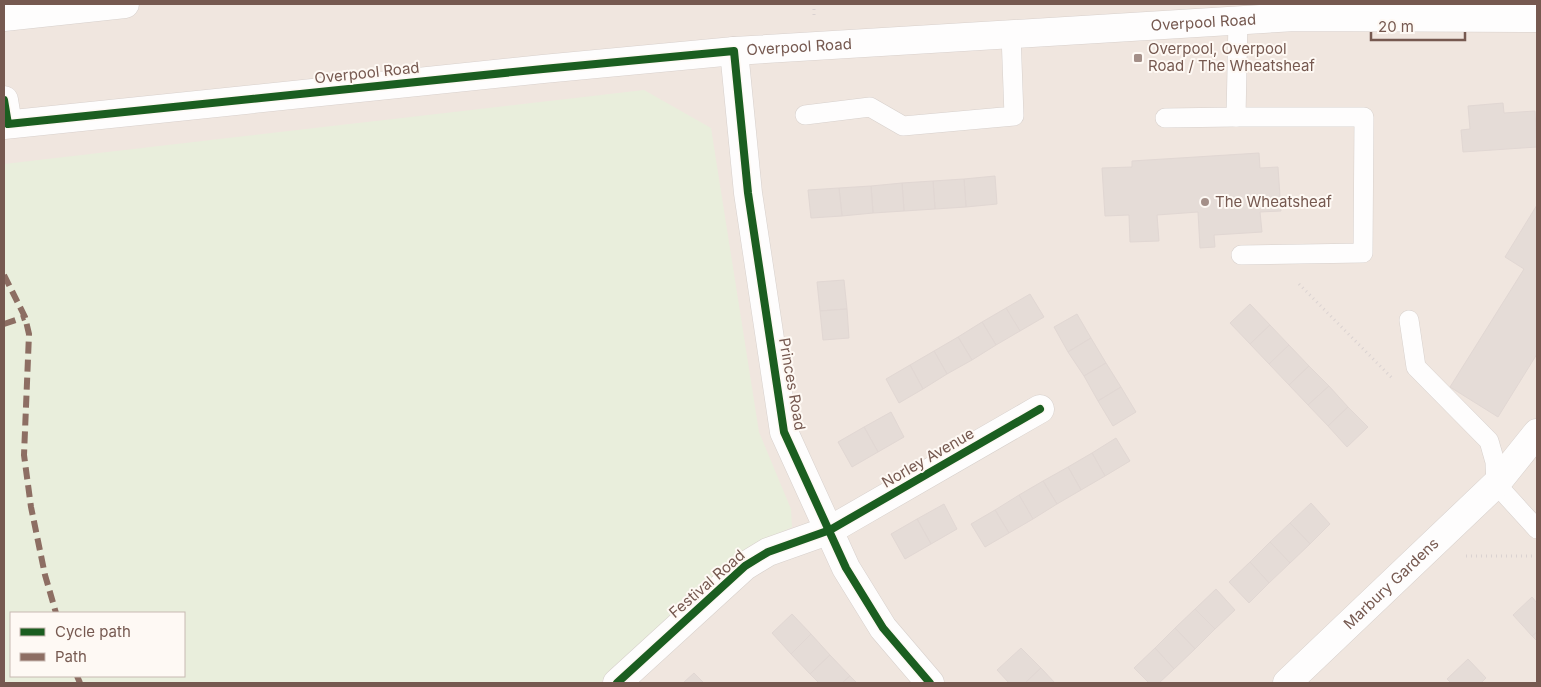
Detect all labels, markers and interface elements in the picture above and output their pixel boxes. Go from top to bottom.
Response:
street label: Overpool Road [1150,9,1257,35]
scale bar [1371,10,1465,42]
text: 20 m [1378,17,1414,36]
street label: Overpool Road [746,34,852,59]
place label: Overpool, Overpool Road / The Wheatsheaf [1148,39,1315,75]
marker: Overpool, Overpool Road / The Wheatsheaf [1132,52,1144,64]
street label: Overpool Road [314,58,420,87]
place label: The Wheatsheaf [1215,192,1332,211]
marker: The Wheatsheaf [1199,196,1211,208]
street label: Princes Road [775,336,810,432]
street label: Norley Avenue [878,423,977,492]
street label: Marbury Gardens [1339,534,1443,633]
street label: Festival Road [665,546,748,622]
legend [10,612,185,677]
text: Cycle path [55,622,131,641]
text: Path [55,647,87,666]

